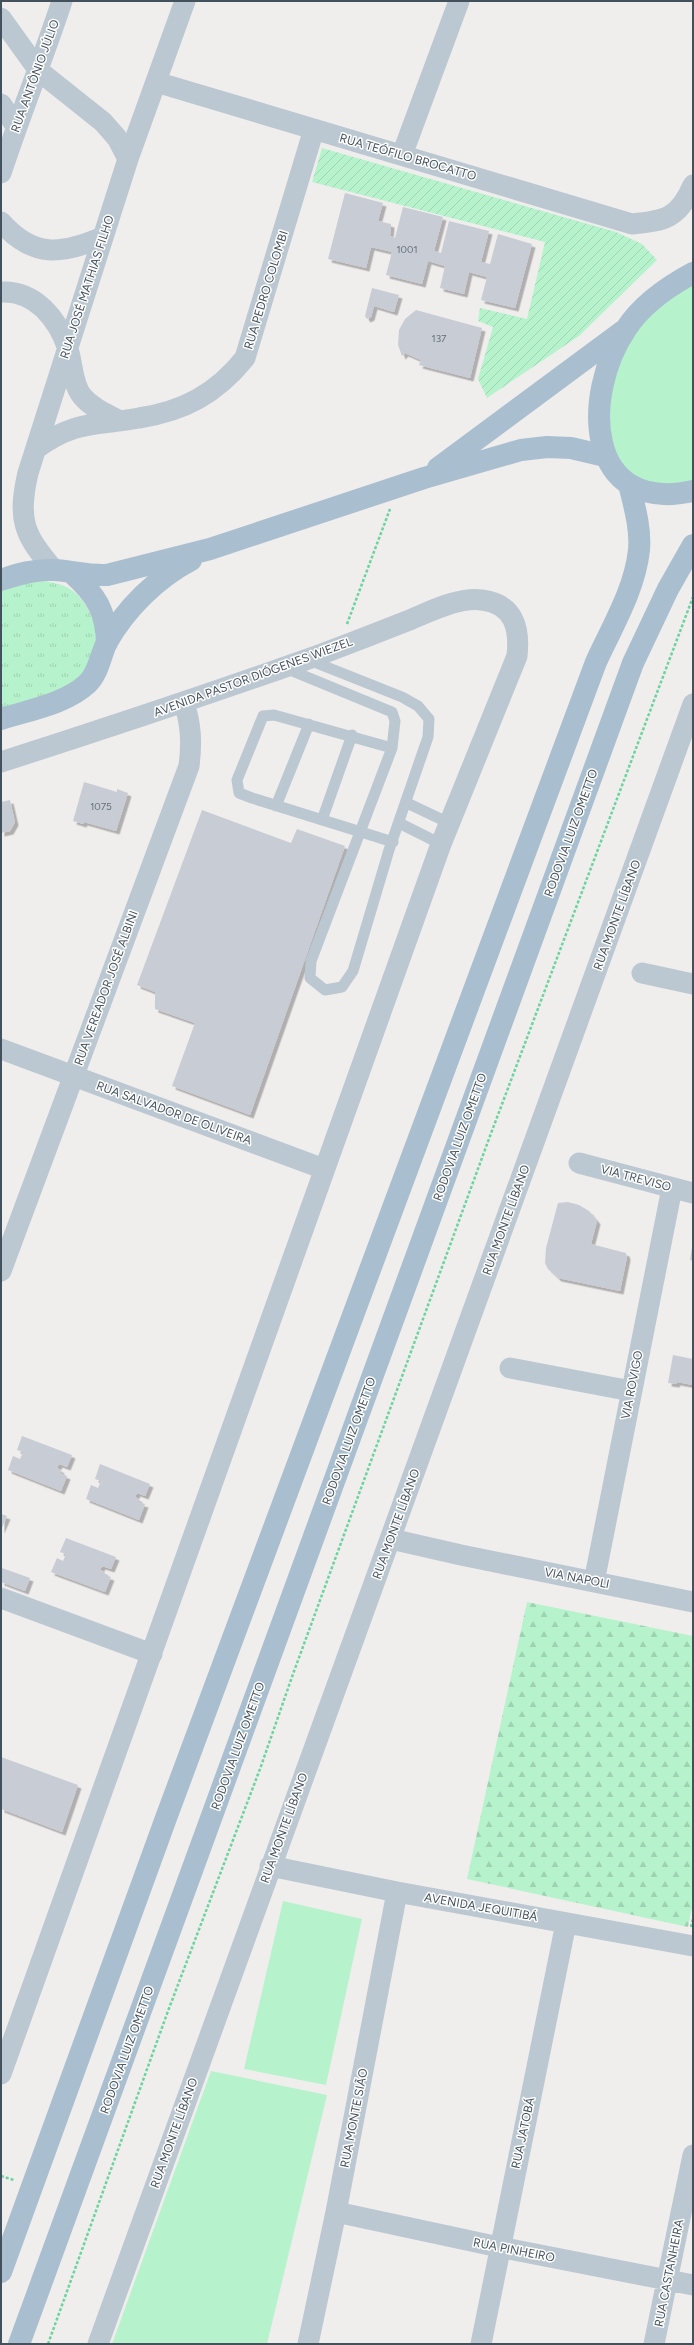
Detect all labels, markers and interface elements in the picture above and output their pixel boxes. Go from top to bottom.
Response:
street label: RUA ANTÔNIO JÚLIO [8,18,62,134]
street label: RUA TEÓFILO BROCATTO [338,131,478,183]
street label: RUA JOSÉ MATHIAS FILHO [57,214,117,360]
street label: RUA PEDRO COLOMBI [241,229,291,351]
house number: 1001 [396,243,418,256]
house number: 137 [432,332,447,345]
street label: AVENIDA PASTOR DIÓGENES WIEZEL [152,634,355,720]
street label: RODOVIA LUIZ OMETTO [541,767,601,899]
house number: 1075 [90,800,112,813]
street label: RUA MONTE LÍBANO [591,858,643,972]
street label: RUA VEREADOR JOSÉ ALBINI [71,909,141,1067]
street label: RODOVIA LUIZ OMETTO [430,1071,490,1203]
street label: RUA SALVADOR DE OLIVEIRA [94,1078,254,1148]
street label: VIA TREVISO [599,1162,673,1194]
street label: RUA MONTE LÍBANO [480,1163,532,1277]
street label: VIA ROVIGO [619,1350,645,1420]
street label: RODOVIA LUIZ OMETTO [319,1375,379,1507]
street label: RUA MONTE LÍBANO [370,1467,422,1581]
street label: VIA NAPOLI [543,1565,611,1591]
street label: RODOVIA LUIZ OMETTO [208,1680,268,1812]
street label: RUA MONTE LÍBANO [258,1771,310,1885]
street label: AVENIDA JEQUITIBÁ [423,1890,539,1924]
street label: RODOVIA LUIZ OMETTO [97,1984,157,2116]
street label: RUA MONTE SIÃO [338,2067,370,2169]
street label: RUA MONTE LÍBANO [148,2076,200,2190]
street label: RUA JATOBÁ [509,2096,537,2170]
street label: RUA CASTANHEIRA [652,2218,686,2328]
street label: RUA PINHEIRO [472,2235,556,2265]

